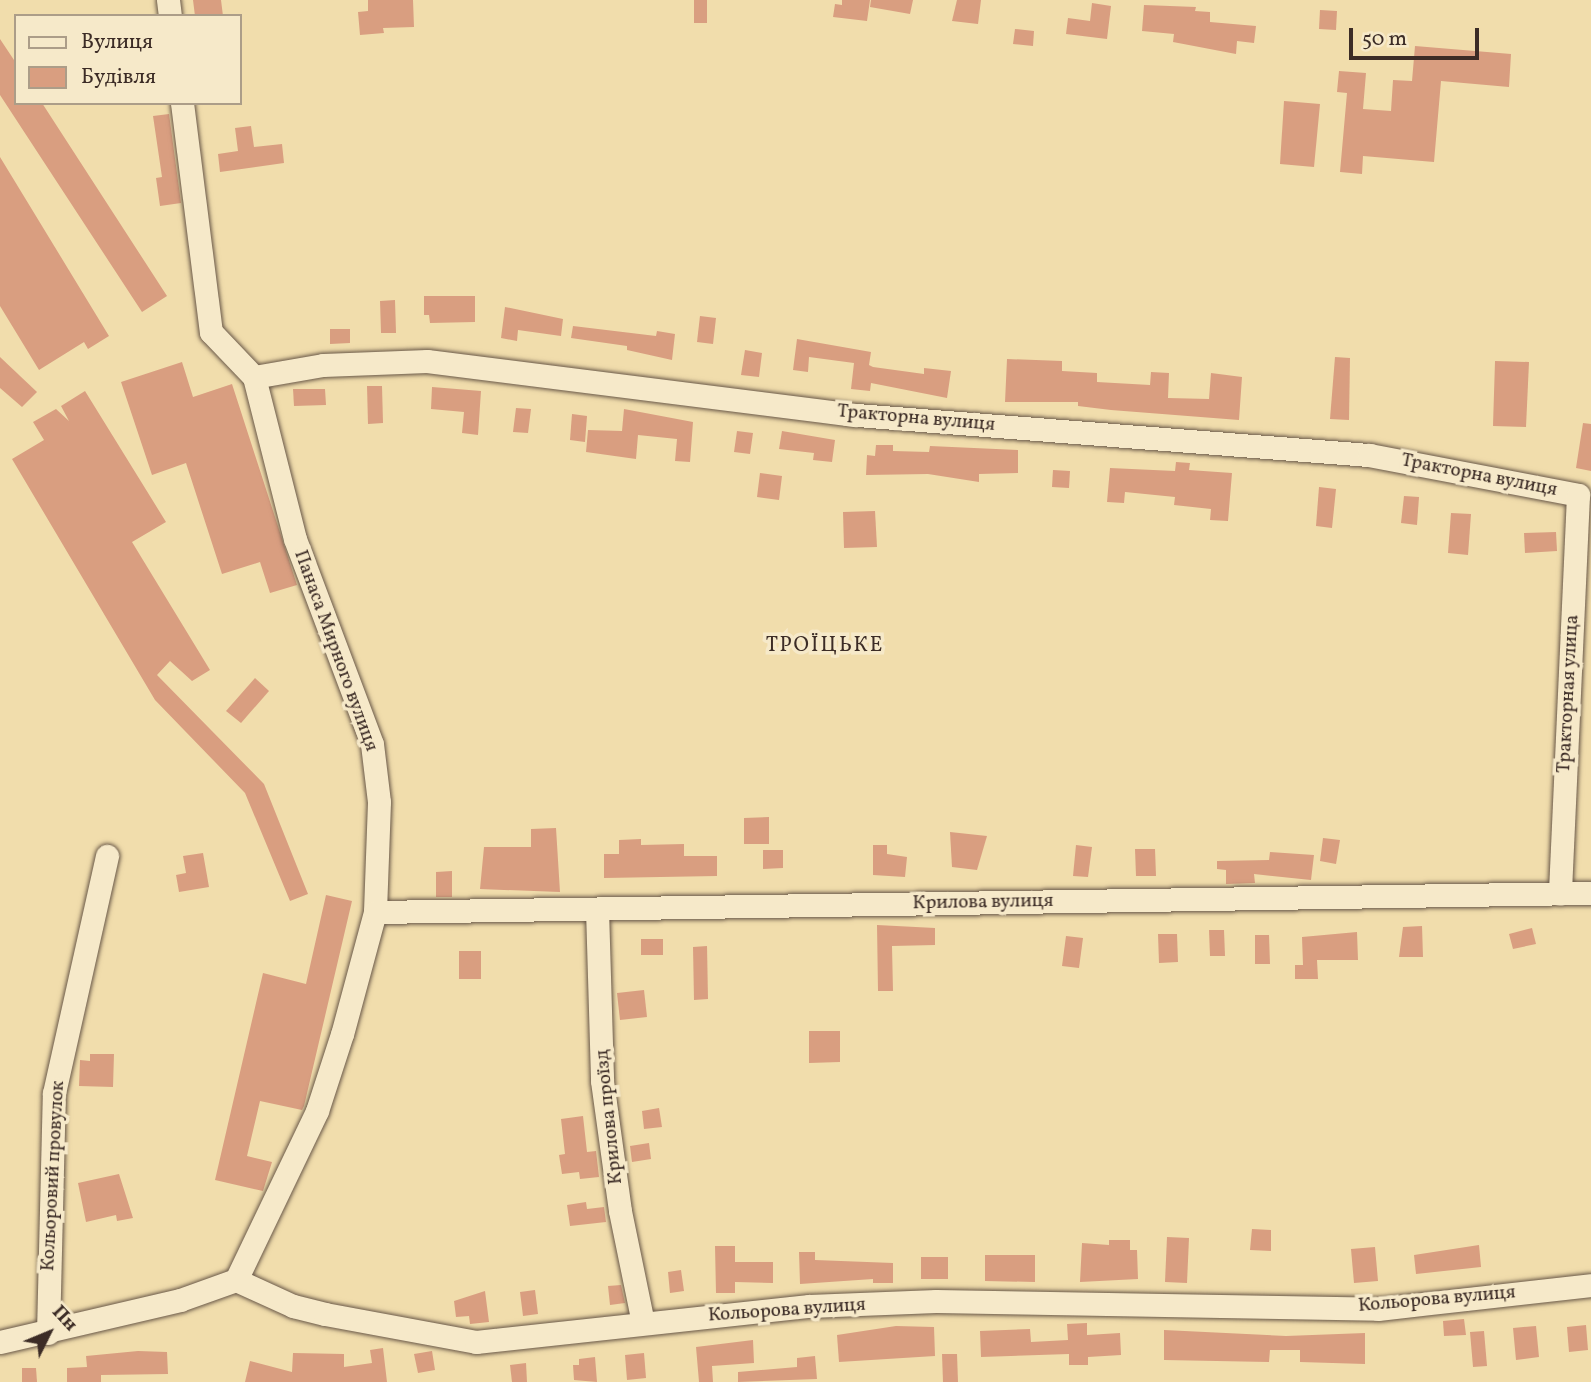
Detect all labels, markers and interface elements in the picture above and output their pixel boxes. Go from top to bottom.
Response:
legend [14,14,242,105]
scale bar [1353,14,1482,58]
text: 50 m [1362,25,1407,54]
text: Вулиця [81,28,153,57]
text: Будівля [81,63,156,92]
street label: Тракторна вулиця [836,401,996,437]
street label: Тракторна вулиця [1399,450,1559,502]
street label: Панаса Мирного вулиця [288,547,382,755]
street label: Тракторная улица [1553,614,1585,774]
district label: ТРОЇЦЬКЕ [767,633,883,659]
street label: Крилова вулиця [912,890,1054,916]
street label: Крилова проїзд [592,1048,628,1186]
street label: Кольоровий провулок [38,1080,70,1272]
street label: Кольорова вулиця [1357,1282,1517,1318]
street label: Кольорова вулиця [707,1294,867,1328]
north arrow [14,1298,84,1368]
text: Пн [46,1300,83,1337]

